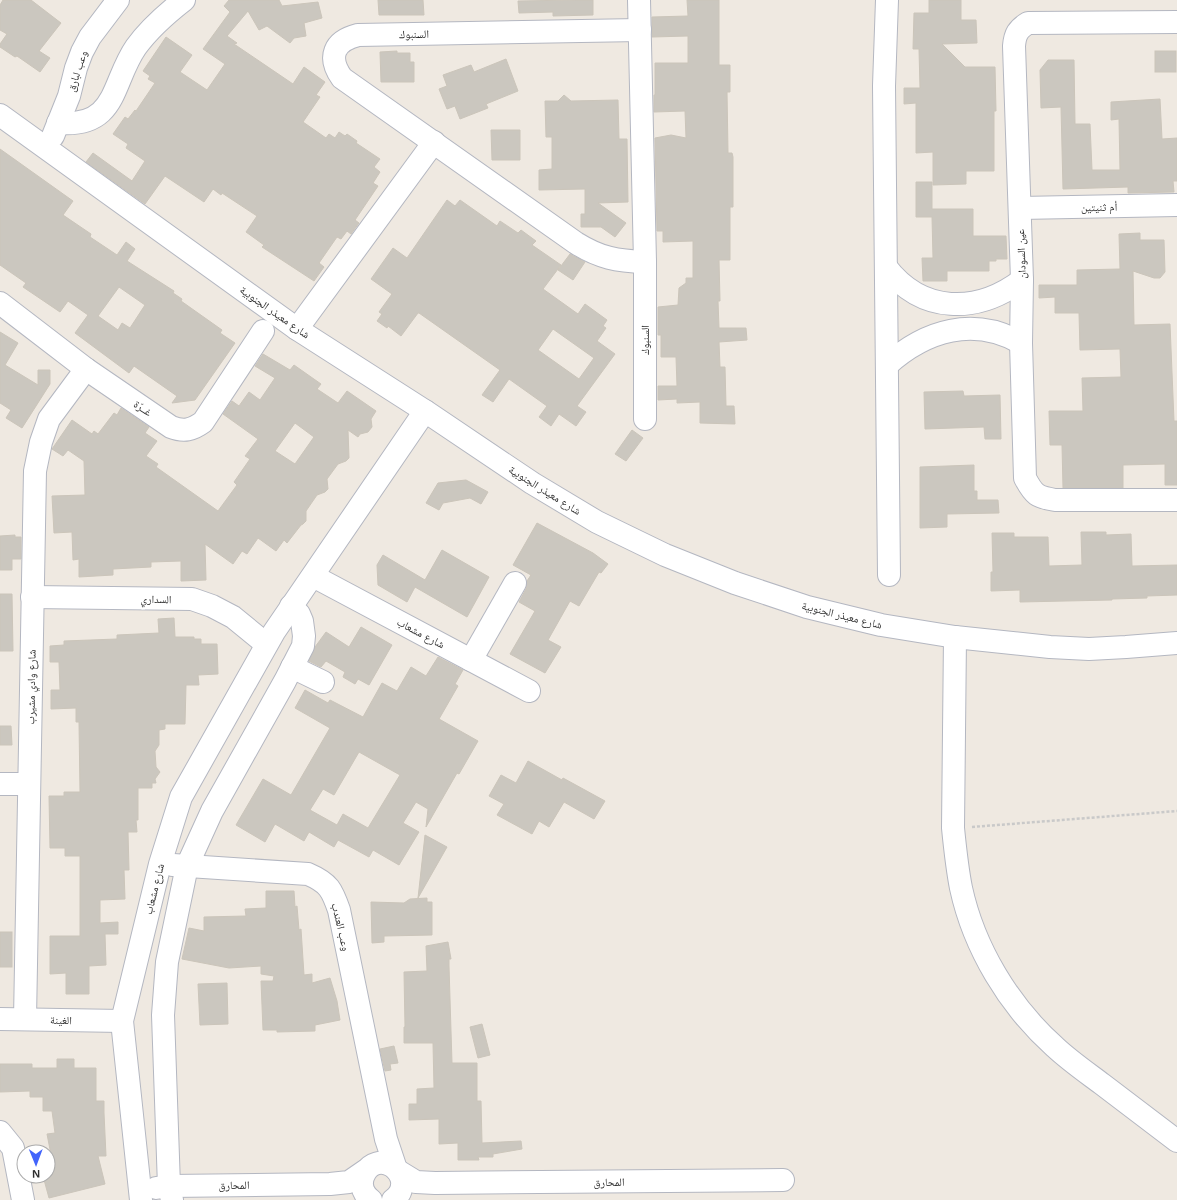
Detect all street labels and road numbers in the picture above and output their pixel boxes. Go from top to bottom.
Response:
street label: السنبوك [399,28,429,41]
street label: وعب لبارق [65,49,90,93]
street label: أم ثنيتين [1081,200,1117,214]
street label: عين السودان [1014,228,1029,279]
street label: شارع معيذر الجنوبية [237,283,312,341]
street label: السنبوك [639,325,651,355]
street label: غــرّة [132,398,155,419]
street label: شارع معيذر الجنوبية [506,463,583,518]
street label: السداري [140,593,172,608]
street label: شارع معيذر الجنوبية [800,599,884,632]
street label: شارع مشعاب [395,615,447,651]
street label: شارع وادي مشيرب [24,649,40,725]
street label: شارع مشعاب [142,862,167,916]
street label: وعب العندب [329,902,352,952]
street label: الغينة [50,1014,72,1026]
street label: المحارق [593,1176,625,1189]
street label: المحارق [218,1179,250,1192]

